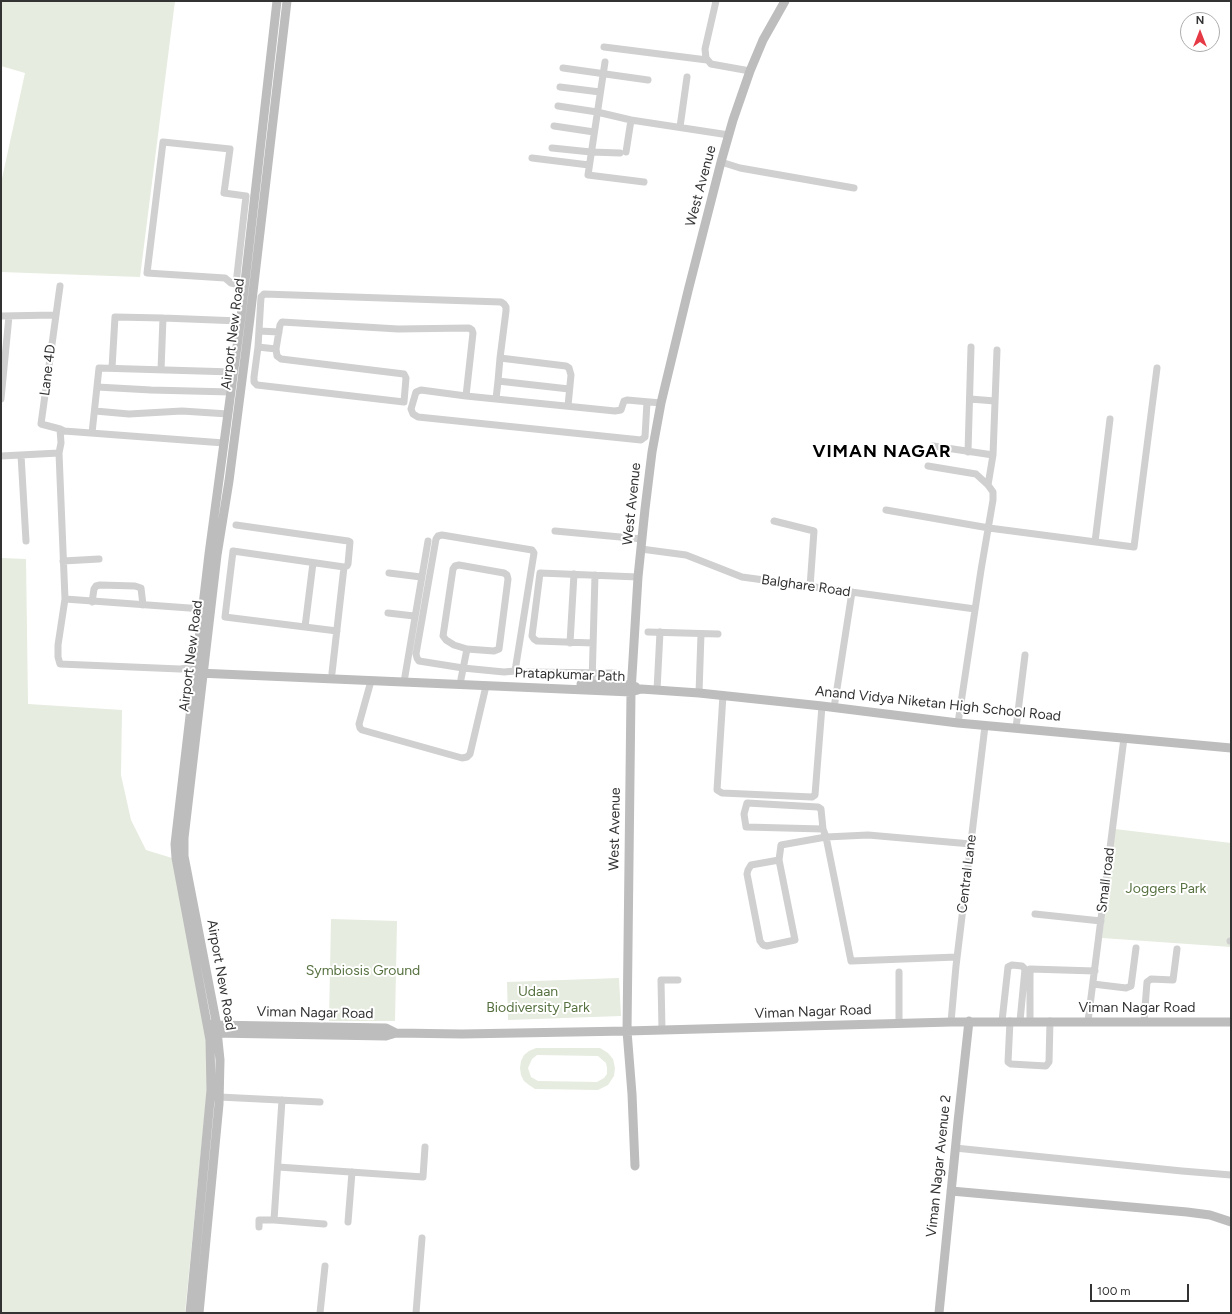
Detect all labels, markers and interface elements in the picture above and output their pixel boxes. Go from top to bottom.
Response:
north arrow [1180,12,1220,52]
text: N [1196,14,1204,27]
street label: West Avenue [682,144,720,228]
street label: Airport New Road [218,277,248,391]
street label: Lane 4D [37,343,59,397]
district label: VIMAN NAGAR [812,441,952,463]
street label: West Avenue [619,462,645,546]
street label: Balghare Road [760,571,852,601]
street label: Airport New Road [176,599,206,713]
street label: Pratapkumar Path [514,665,626,685]
street label: Anand Vidya Niketan High School Road [814,683,1062,725]
street label: West Avenue [606,787,624,871]
street label: Central Lane [954,834,980,914]
street label: Small road [1094,846,1118,914]
park label: Joggers Park [1126,881,1206,897]
street label: Airport New Road [203,918,239,1032]
park label: Symbiosis Ground [306,963,420,979]
park label: Udaan Biodiversity Park [486,984,590,1016]
street label: Viman Nagar Road [1078,1000,1196,1016]
street label: Viman Nagar Road [754,1002,872,1022]
street label: Viman Nagar Road [256,1004,374,1022]
street label: Viman Nagar Avenue 2 [923,1094,955,1238]
scale bar [1092,1276,1191,1302]
text: 100 m [1097,1284,1131,1298]

